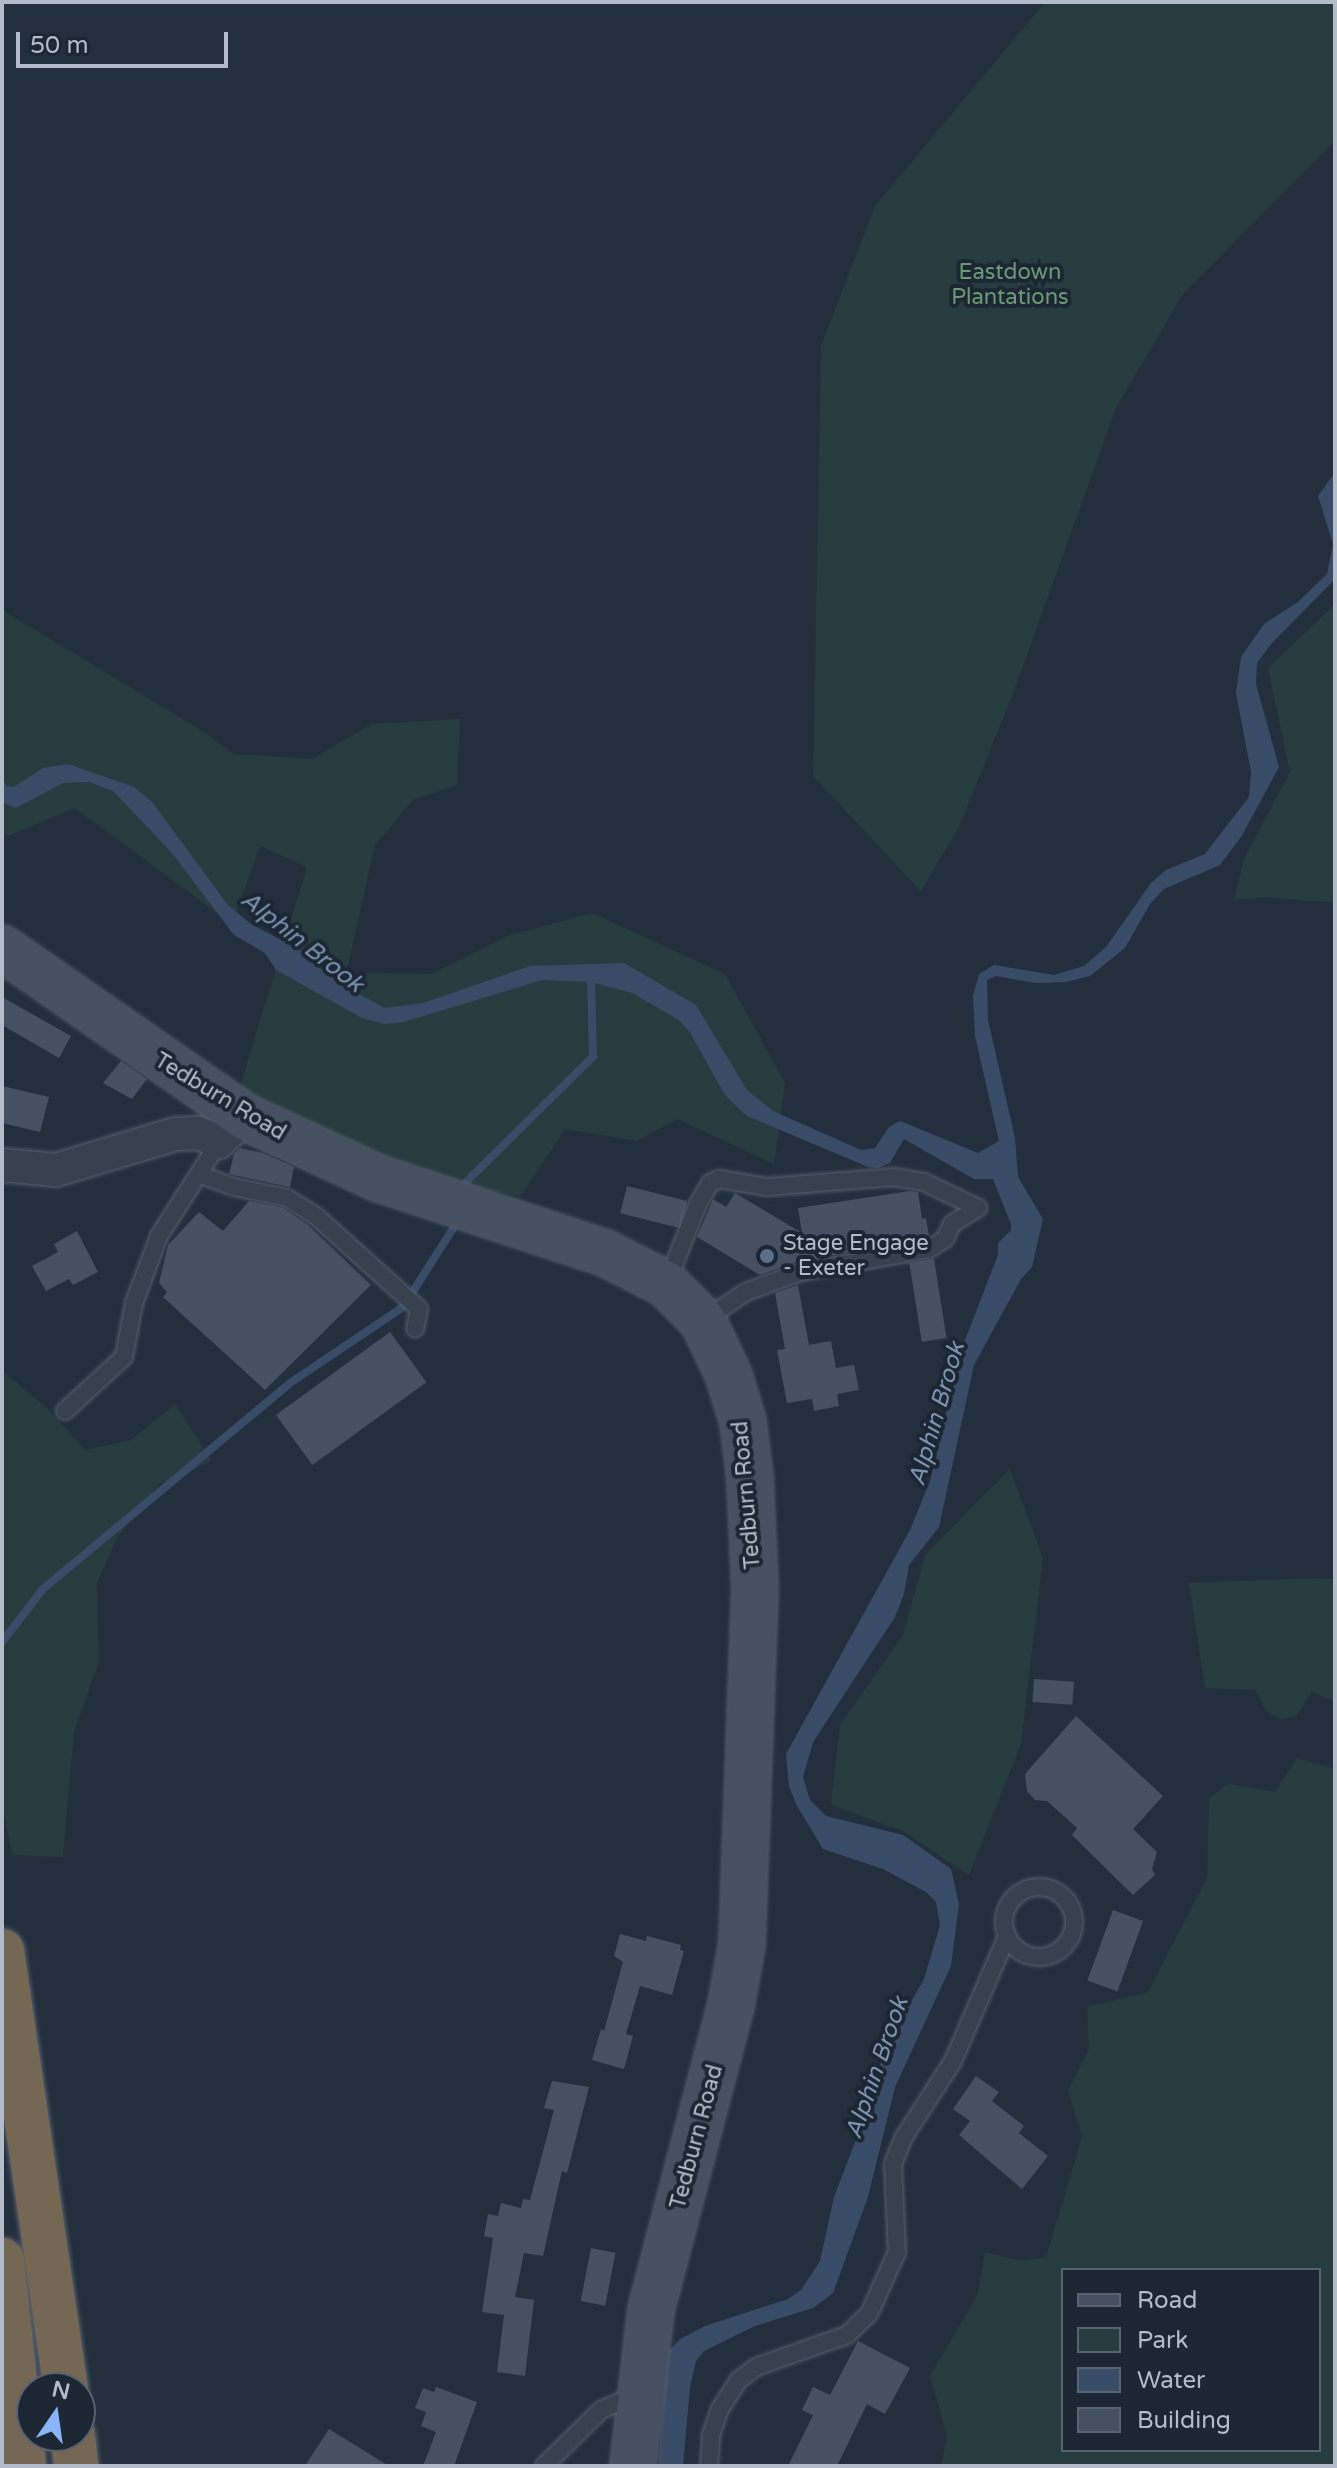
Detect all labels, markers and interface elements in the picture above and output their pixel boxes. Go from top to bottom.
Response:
scale bar [20,16,232,66]
text: 50 m [30,31,88,60]
park label: Eastdown Plantations [951,259,1069,310]
water label: Alphin Brook [235,885,369,999]
street label: Tedburn Road [150,1047,290,1147]
place label: Stage Engage - Exeter [783,1230,929,1282]
marker: Stage Engage - Exeter [758,1247,776,1265]
water label: Alphin Brook [903,1339,971,1489]
street label: Tedburn Road [727,1420,767,1570]
water label: Alphin Brook [839,1993,915,2143]
street label: Tedburn Road [665,2062,729,2212]
legend [1061,2268,1321,2452]
text: Road [1137,2286,1197,2315]
text: Park [1137,2326,1188,2355]
text: Water [1137,2366,1205,2395]
north arrow [16,2372,96,2452]
text: N [49,2376,72,2405]
text: Building [1137,2406,1231,2435]

